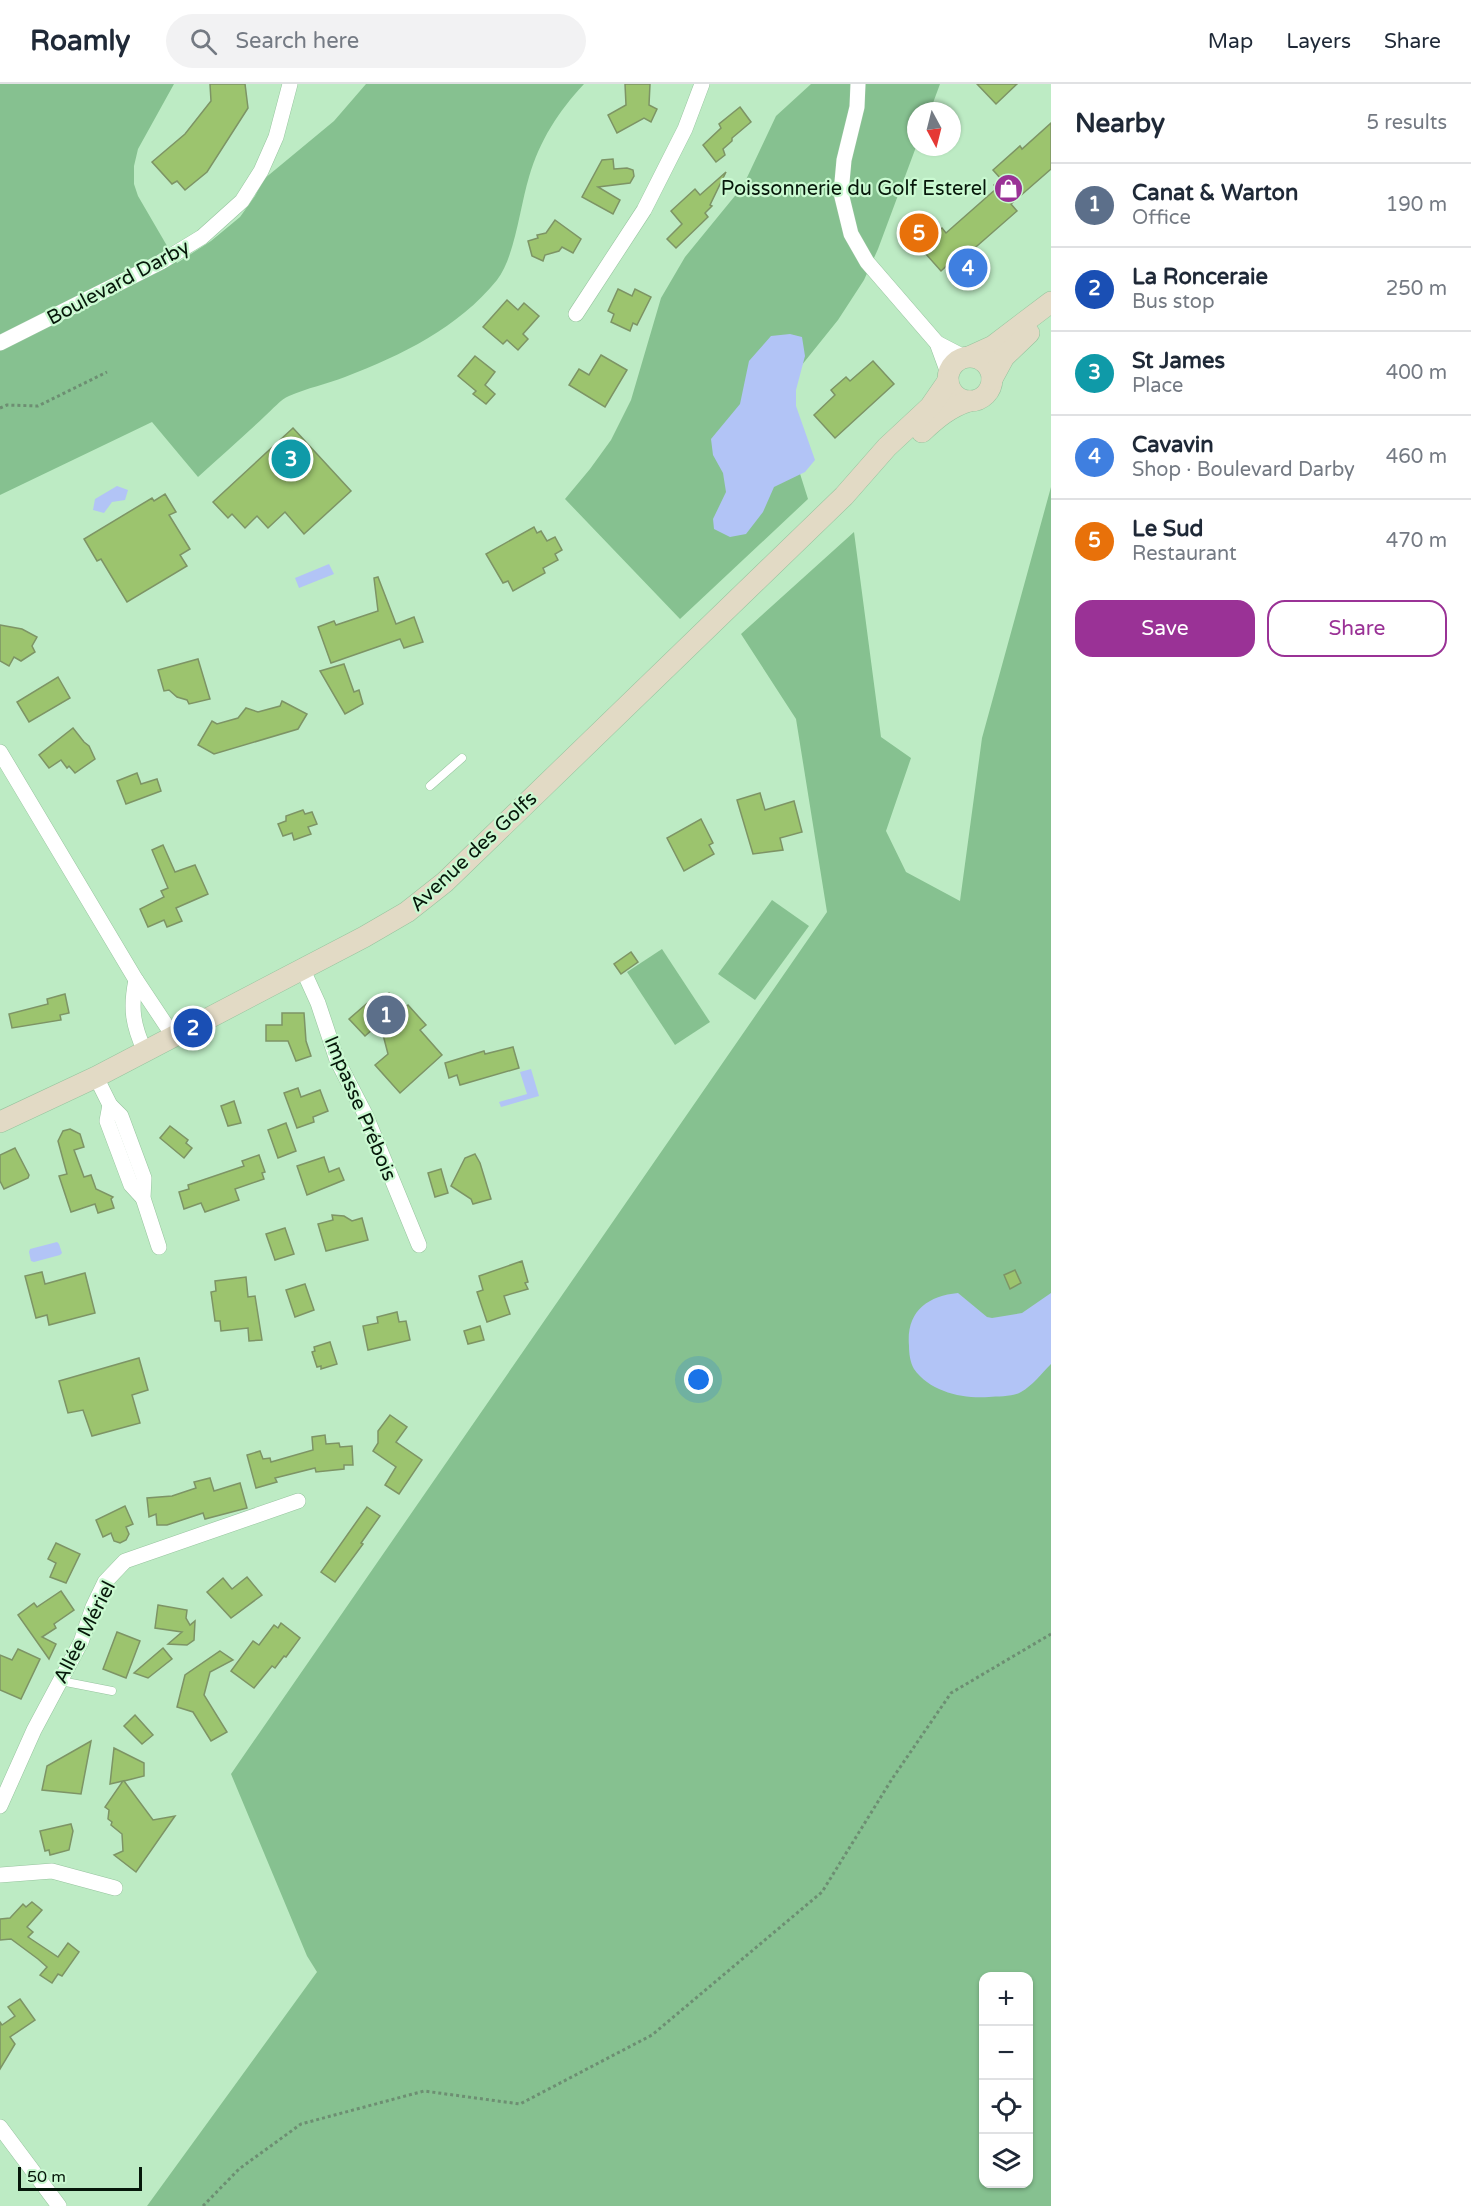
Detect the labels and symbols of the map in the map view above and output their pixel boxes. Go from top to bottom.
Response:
north arrow [907,102,961,156]
shop icon: Poissonnerie du Golf Esterel [992,172,1024,204]
place label: Poissonnerie du Golf Esterel [721,177,987,201]
pin: 5 [900,210,938,256]
street label: Boulevard Darby [43,235,194,331]
pin: 4 [948,246,988,291]
pin: 3 [272,436,310,482]
street label: Avenue des Golfs [405,787,542,917]
pin: 1 [366,992,406,1038]
pin: 2 [174,1006,212,1050]
street label: Impasse Prébois [319,1032,401,1184]
your location [684,1365,713,1394]
street label: Allée Mériel [49,1577,121,1688]
scale bar [18,2164,142,2192]

